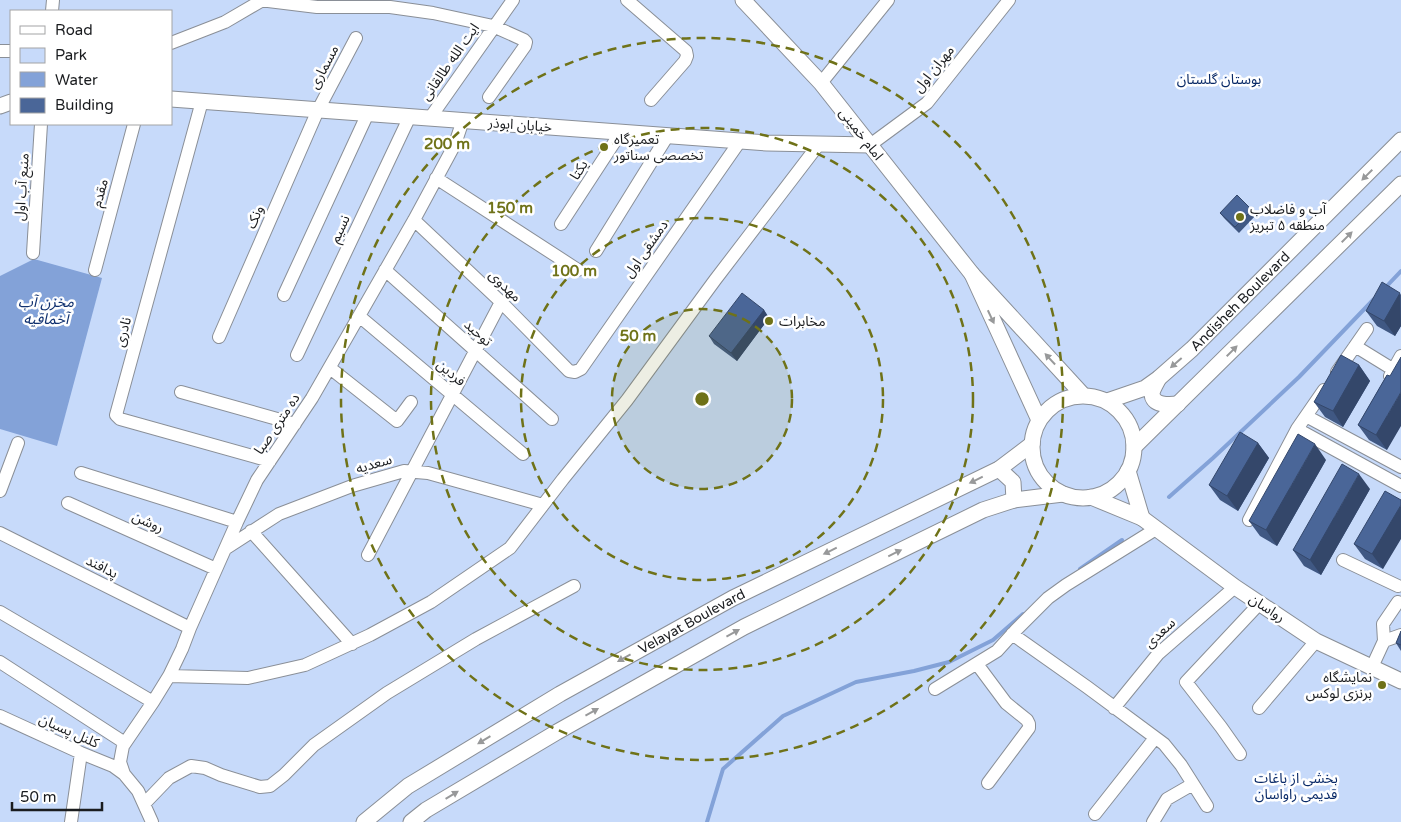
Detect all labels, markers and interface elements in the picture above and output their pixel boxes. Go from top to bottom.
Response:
legend [10,10,172,125]
street label: ایت الله طالقانی [417,20,483,104]
text: Road [55,21,93,39]
street label: مسماری [305,42,343,92]
street label: مهران اول [910,42,958,96]
text: Park [55,46,87,64]
text: Water [55,71,98,89]
park label: بوستان گلستان [1177,71,1262,88]
text: Building [55,96,114,114]
street label: امام خمینی [834,104,887,165]
street label: خیابان ابوذر [486,114,553,136]
place label: تعمیرگاه تخصصی سناتور [613,131,703,164]
text: 200 m [424,135,470,153]
marker: تعمیرگاه تخصصی سناتور [598,141,610,153]
street label: منبع آب اول [11,152,35,222]
street label: یکتا [566,157,592,183]
one-way arrow [1361,168,1373,180]
street label: مقدم [88,177,114,209]
text: 150 m [487,199,533,217]
place label: آب و فاضلاب منطقه ۵ تبریز [1249,201,1327,234]
street label: ونک [243,203,267,231]
marker: آب و فاضلاب منطقه ۵ تبریز [1234,211,1246,223]
street label: نسیم [326,212,356,246]
street label: دمشقی اول [620,217,672,281]
one-way arrow [1341,231,1353,243]
street label: Andisheh Boulevard [1187,248,1293,354]
text: 100 m [551,262,597,280]
street label: مهدوی [485,266,525,306]
water label: مخزن آب آخماقیه [18,293,74,328]
one-way arrow [988,310,996,324]
place label: مخابرات [779,313,826,330]
street label: نادری [111,315,135,349]
marker: مخابرات [763,315,775,327]
street label: توحید [461,316,495,350]
text: 50 m [620,327,656,345]
one-way arrow [1226,345,1238,357]
one-way arrow [1044,354,1056,366]
street label: فردین [433,356,469,390]
one-way arrow [1171,357,1183,369]
street label: ده متری صبا [250,390,304,458]
centre of rings [693,390,711,408]
street label: سعدیه [354,451,394,477]
one-way arrow [969,476,984,484]
street label: روشن [130,508,166,536]
one-way arrow [823,547,837,555]
one-way arrow [888,549,902,557]
street label: پدافند [83,552,121,583]
street label: Velayat Boulevard [635,585,748,657]
street label: رواسان [1246,590,1288,626]
street label: سعدی [1141,614,1179,652]
one-way arrow [726,629,741,637]
one-way arrow [617,654,631,662]
place label: نمایشگاه برنزی لوکس [1306,669,1372,702]
marker: نمایشگاه برنزی لوکس [1376,679,1388,691]
one-way arrow [585,708,598,717]
street label: کلنل پسیان [36,710,102,753]
one-way arrow [477,735,490,744]
park label: بخشی از باغات قدیمی راواسان [1254,770,1338,803]
scale bar [12,780,102,812]
text: 50 m [20,788,57,806]
one-way arrow [445,790,458,799]

